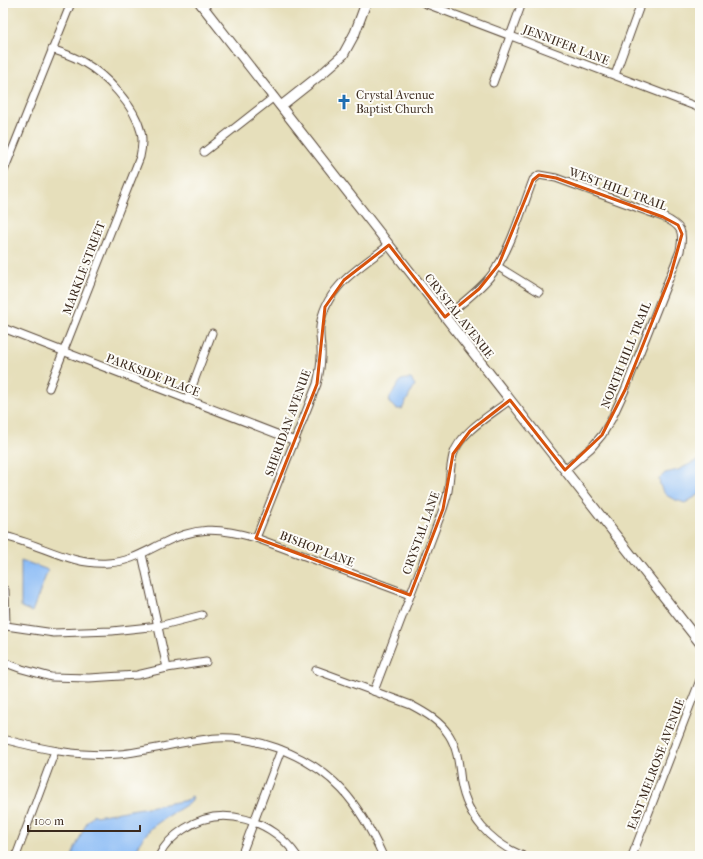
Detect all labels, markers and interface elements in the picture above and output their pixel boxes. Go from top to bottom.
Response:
street label: JENNIFER LANE [520,22,611,68]
place label: Crystal Avenue Baptist Church [356,88,434,116]
church icon: Crystal Avenue Baptist Church [335,93,353,111]
street label: WEST HILL TRAIL [566,164,670,214]
street label: MARKLE STREET [60,218,109,317]
street label: CRYSTAL AVENUE [422,271,496,361]
street label: NORTH HILL TRAIL [598,299,654,411]
street label: PARKSIDE PLACE [104,351,202,399]
street label: SHERIDAN AVENUE [262,368,314,478]
street label: CRYSTAL LANE [399,490,443,576]
street label: BISHOP LANE [278,528,356,570]
street label: EAST MELROSE AVENUE [624,696,688,832]
scale bar [28,807,140,833]
text: 100 m [34,814,64,828]

